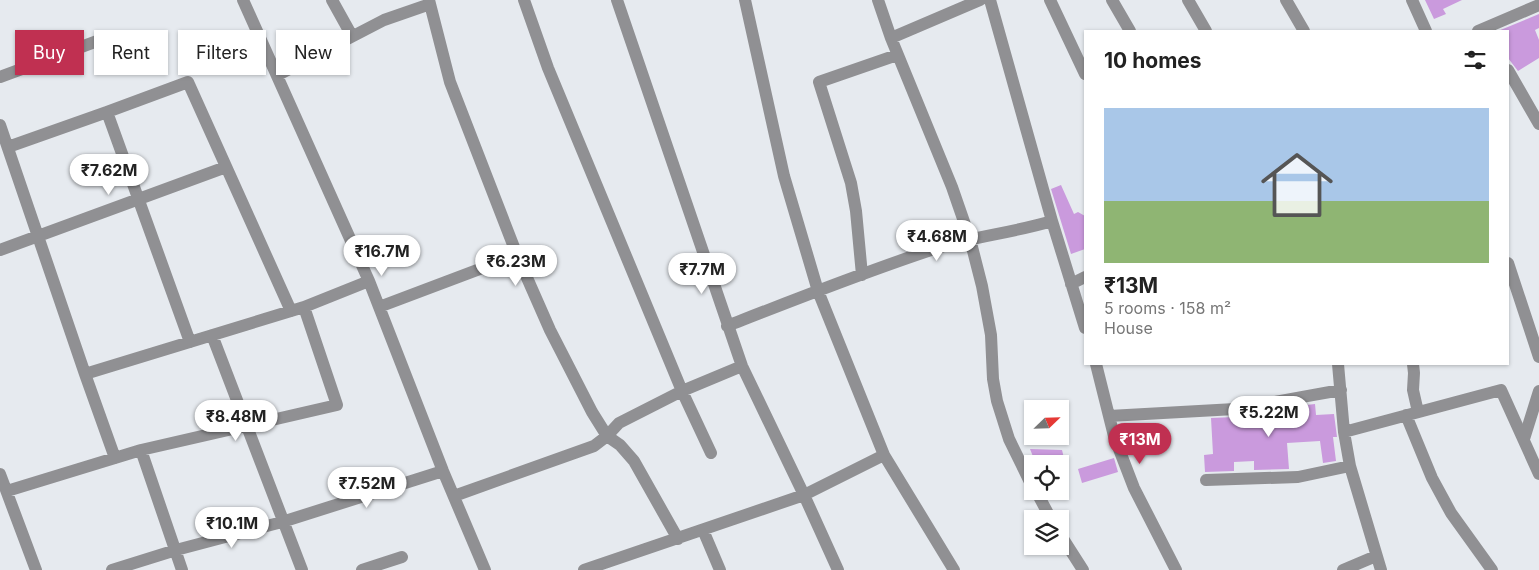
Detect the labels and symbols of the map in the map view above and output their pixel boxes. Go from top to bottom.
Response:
pin: ₹7.62M [68,154,150,196]
pin: ₹4.68M [896,220,978,262]
pin: ₹16.7M [341,234,423,277]
pin: ₹6.23M [475,244,557,287]
pin: ₹7.7M [667,252,737,295]
pin: ₹5.22M [1228,396,1310,438]
pin: ₹8.48M [195,400,277,442]
north arrow [1024,400,1069,445]
pin: ₹13M [1110,422,1170,465]
pin: ₹7.52M [326,466,408,509]
pin: ₹10.1M [191,506,273,549]

